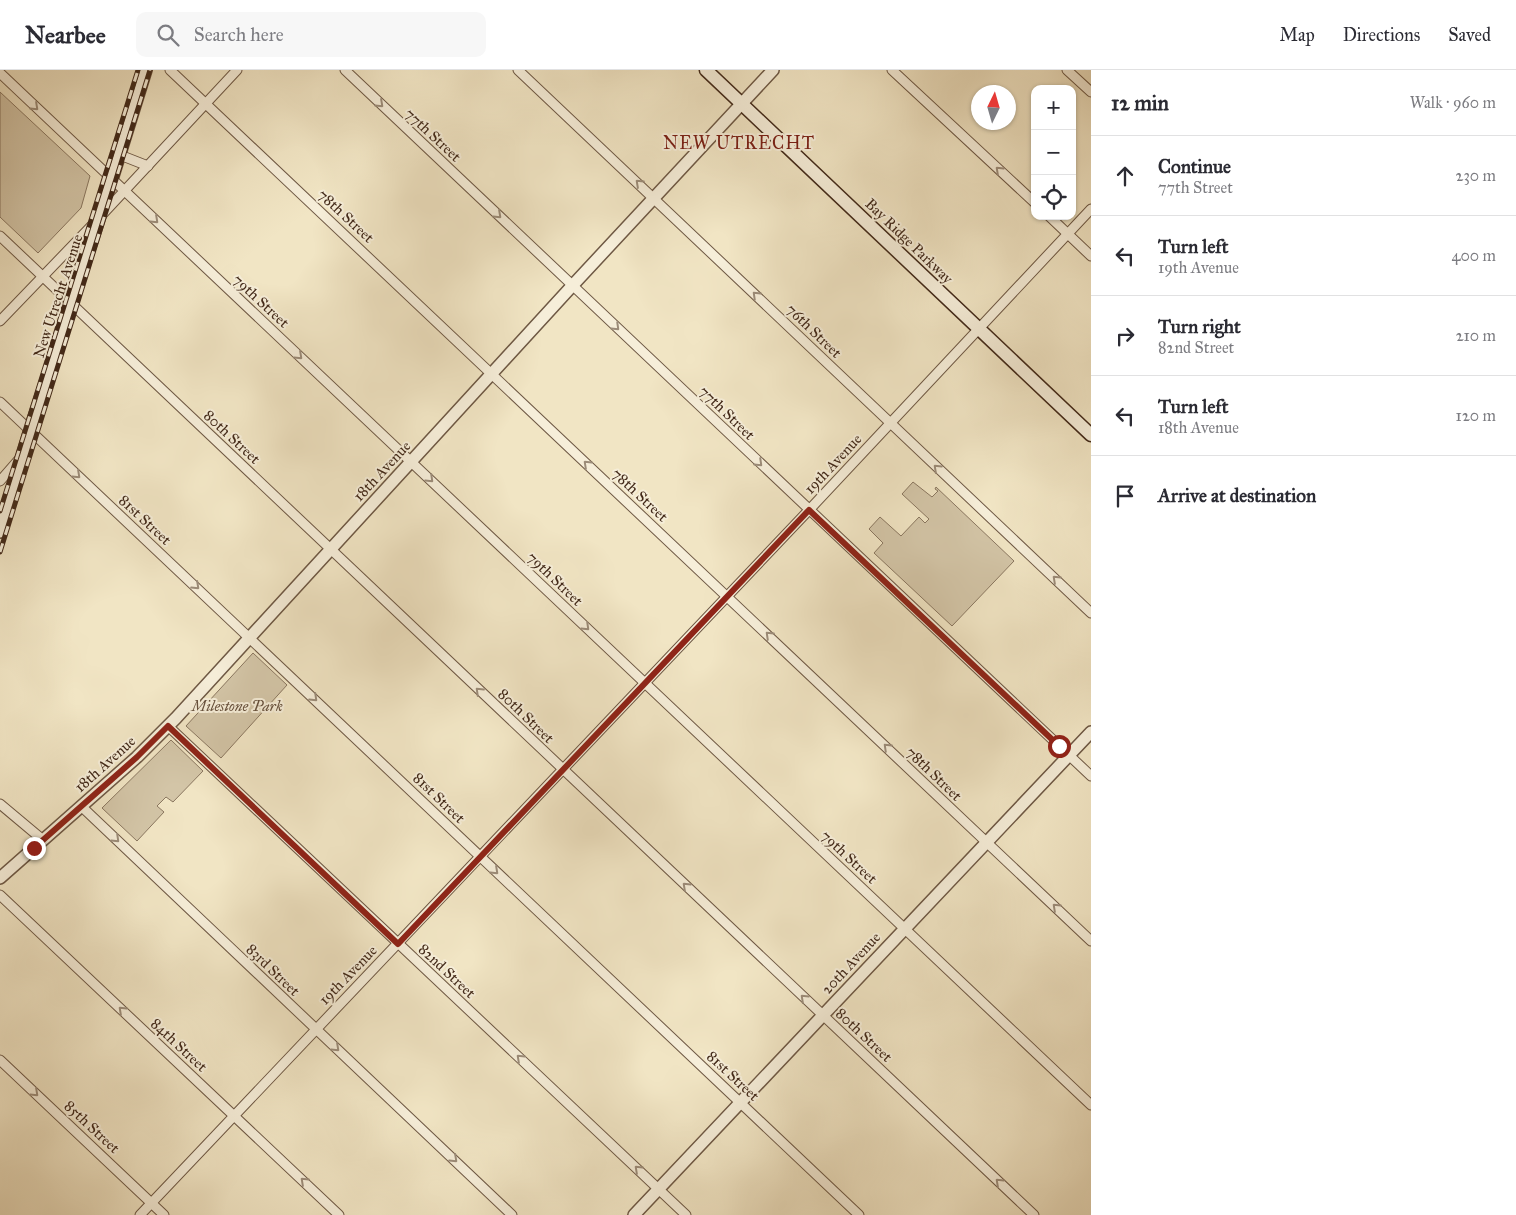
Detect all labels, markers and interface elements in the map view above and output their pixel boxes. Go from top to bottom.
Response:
search box [136,12,486,57]
text: Nearbee [25,20,106,50]
icon: search [154,21,182,49]
text: Search here [194,23,284,46]
text: Map [1279,24,1315,46]
text: Directions [1343,24,1420,46]
text: Saved [1448,24,1491,46]
north arrow [971,85,1016,130]
map controls [1031,85,1076,220]
button: + [1031,85,1076,130]
text: 12 min [1111,90,1169,116]
text: Walk · 960 m [1410,93,1496,112]
one-way arrow [375,98,384,107]
one-way arrow [30,101,39,110]
street label: 77th Street [401,104,465,166]
button: − [1031,130,1076,175]
district label: NEW UTRECHT [663,132,815,154]
text: Continue [1158,155,1231,178]
icon: ahead [1111,162,1139,190]
text: 230 m [1456,166,1496,185]
one-way arrow [996,167,1005,176]
button: locate [1031,175,1076,220]
text: 77th Street [1158,178,1233,197]
one-way arrow [635,180,644,189]
street label: 78th Street [314,186,378,247]
street label: Bay Ridge Parkway [861,195,957,288]
one-way arrow [493,209,502,218]
one-way arrow [150,214,159,223]
street label: New Utrecht Avenue [30,232,86,360]
text: Turn left [1158,235,1228,258]
icon: left [1111,242,1139,270]
text: 400 m [1452,246,1496,265]
text: 19th Avenue [1158,258,1239,277]
street label: 79th Street [229,270,293,332]
one-way arrow [753,292,762,301]
street label: 76th Street [783,300,846,362]
text: Turn right [1158,315,1241,338]
one-way arrow [610,321,619,330]
icon: right [1111,322,1139,350]
text: 210 m [1456,326,1496,345]
text: 82nd Street [1158,338,1234,357]
one-way arrow [293,350,302,359]
street label: 77th Street [696,382,759,444]
text: Turn left [1158,395,1228,418]
icon: left [1111,402,1139,430]
street label: 80th Street [200,406,265,468]
text: 120 m [1456,406,1496,425]
text: 18th Avenue [1158,418,1239,437]
street label: 19th Avenue [801,430,865,498]
street label: 18th Avenue [350,437,414,505]
one-way arrow [754,457,763,466]
one-way arrow [584,461,593,470]
street label: 78th Street [608,465,672,526]
one-way arrow [934,465,943,474]
one-way arrow [72,469,81,478]
one-way arrow [424,473,433,482]
icon: arrive [1111,482,1139,510]
text: Arrive at destination [1158,484,1316,507]
street label: 81st Street [115,491,175,549]
street label: 79th Street [523,548,587,610]
one-way arrow [1052,576,1061,585]
one-way arrow [190,580,199,589]
one-way arrow [580,621,589,630]
one-way arrow [766,632,775,641]
street label: 80th Street [494,685,558,748]
one-way arrow [476,688,485,697]
one-way arrow [308,692,317,701]
park label: Milestone Park [189,697,283,715]
street label: 18th Avenue [71,732,139,796]
route start [1048,735,1071,758]
street label: 78th Street [903,743,966,805]
one-way arrow [883,744,892,753]
street label: 81st Street [409,769,469,828]
street label: 79th Street [817,826,881,888]
one-way arrow [111,833,120,842]
route end [23,837,46,860]
one-way arrow [489,865,498,874]
one-way arrow [683,883,692,892]
one-way arrow [1052,904,1061,913]
street label: 20th Avenue [818,928,884,998]
street label: 83rd Street [242,940,304,1000]
street label: 82nd Street [415,940,480,1002]
street label: 19th Avenue [315,941,381,1009]
one-way arrow [801,995,810,1004]
street label: 80th Street [832,1004,897,1066]
one-way arrow [118,1007,127,1016]
street label: 84th Street [147,1014,211,1076]
one-way arrow [330,1042,339,1051]
street label: 81st Street [703,1047,763,1105]
one-way arrow [516,1055,525,1064]
one-way arrow [30,1087,39,1096]
street label: 85th Street [61,1097,124,1158]
one-way arrow [448,1153,457,1162]
one-way arrow [635,1166,644,1175]
one-way arrow [300,1178,309,1187]
one-way arrow [995,1179,1004,1188]

